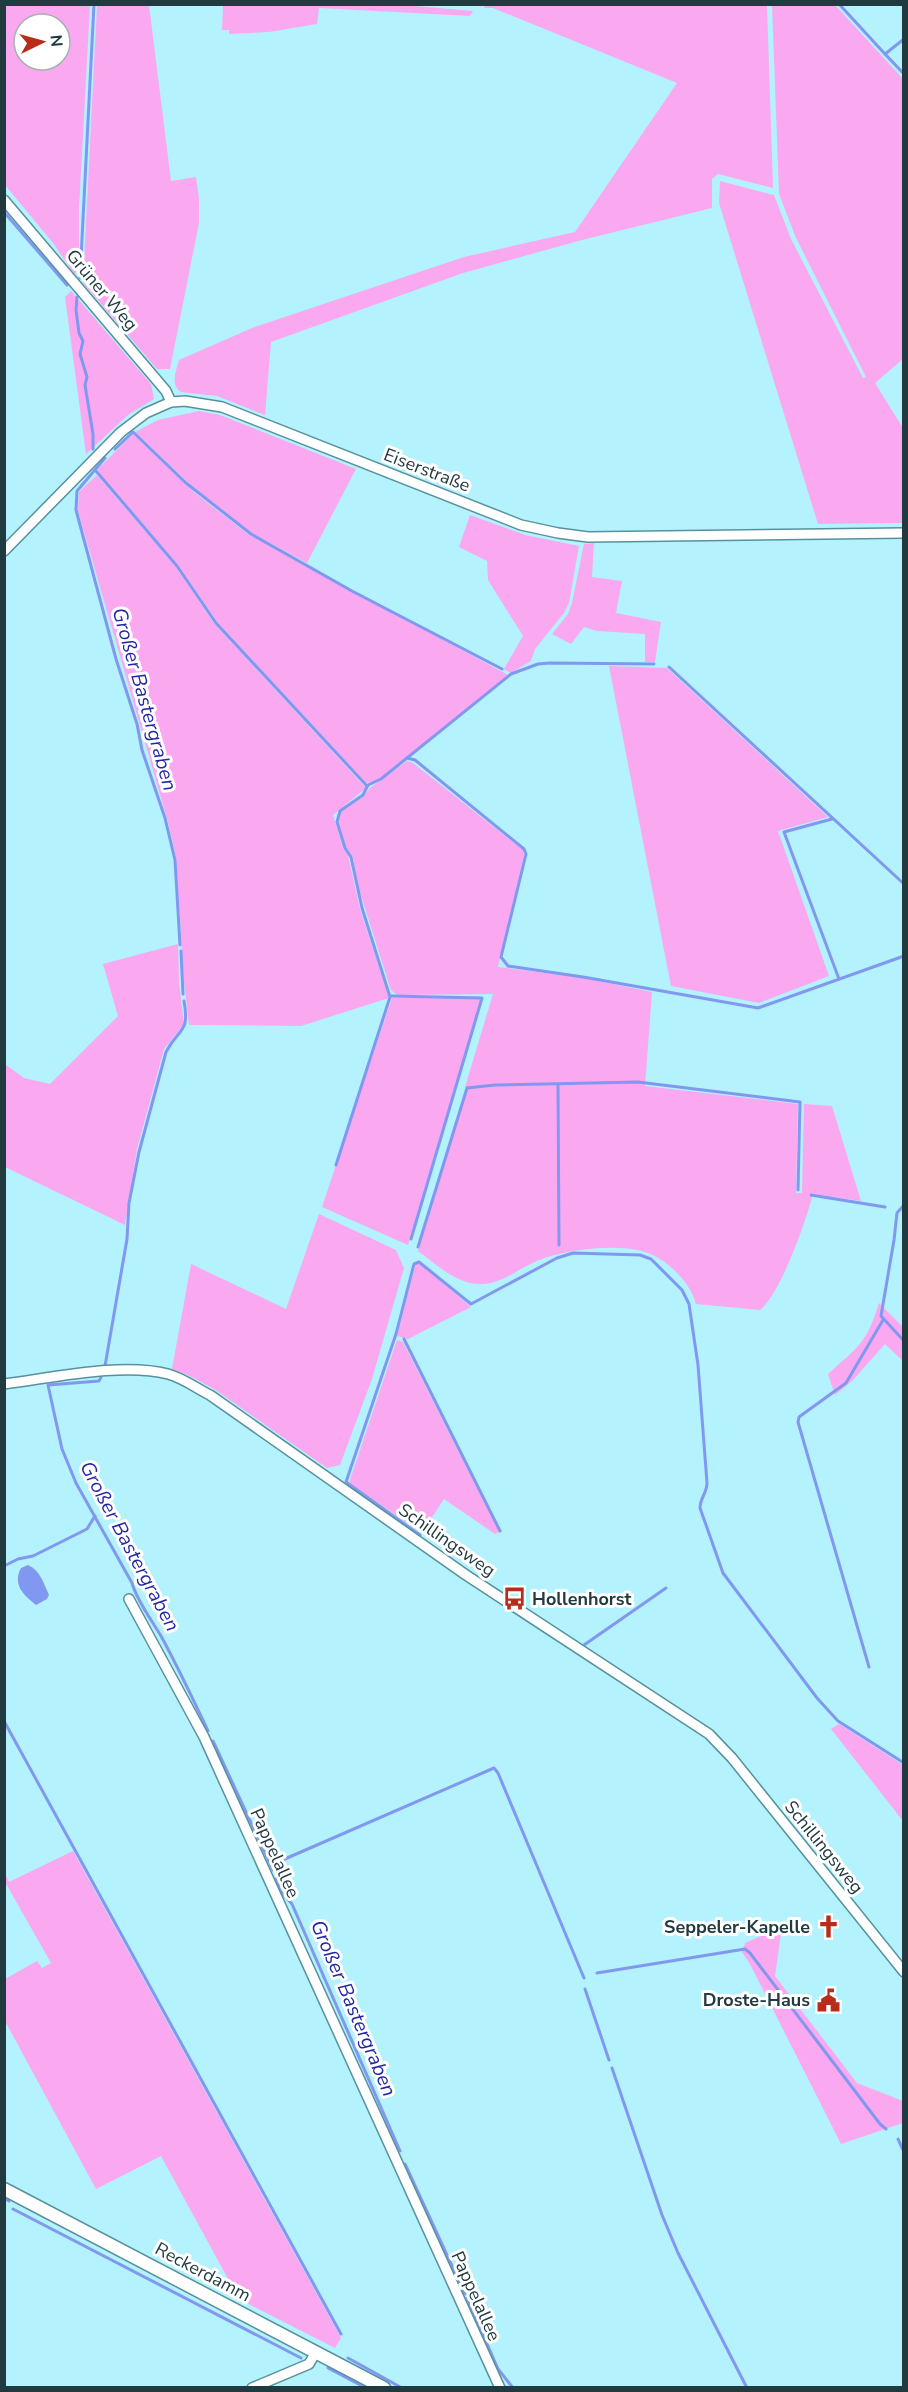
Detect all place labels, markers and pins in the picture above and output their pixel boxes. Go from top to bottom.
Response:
bus stop icon: Hollenhorst [501,1586,527,1612]
place label: Hollenhorst [532,1587,632,1611]
church icon: Seppeler-Kapelle [815,1914,841,1940]
place label: Seppeler-Kapelle [664,1915,810,1939]
public building icon: Droste-Haus [815,1987,841,2013]
place label: Droste-Haus [703,1988,810,2012]

